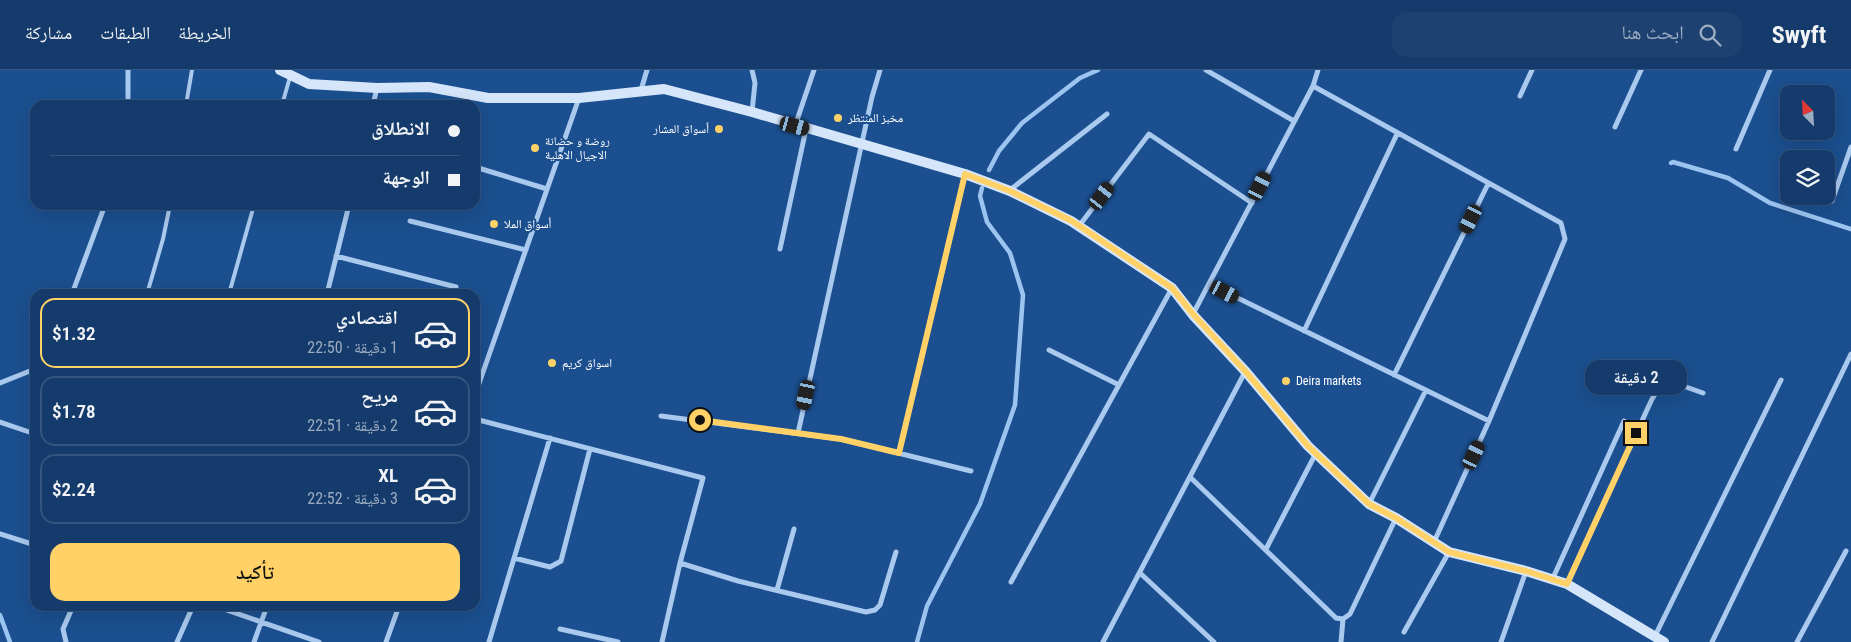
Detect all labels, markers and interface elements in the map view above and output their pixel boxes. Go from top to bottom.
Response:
search box [1392,12,1742,57]
text: ابحث هنا [1621,21,1684,44]
icon: search [1696,21,1724,49]
text: Swyft [1772,21,1826,49]
text: مشاركة [25,22,72,43]
text: الطبقات [100,22,150,43]
text: الخريطة [178,22,231,43]
north arrow [1780,85,1835,140]
map controls [1780,85,1835,205]
place label: مخبز المنتظر [847,111,903,125]
marker: مخبز المنتظر [832,112,844,124]
car [778,115,811,137]
text: الانطلاق [371,117,430,140]
place label: أسواق العشار [652,122,709,136]
marker: أسواق العشار [713,123,725,135]
place label: روضة و حضانة الاجيال الاهلية [545,134,610,162]
marker: روضة و حضانة الاجيال الاهلية [529,142,541,154]
button: layers [1780,150,1835,205]
text: الوجهة [382,166,430,189]
car [1246,169,1273,203]
car [1086,180,1117,212]
car [1457,202,1484,236]
place label: أسواق الملا [504,217,552,231]
marker: أسواق الملا [488,218,500,230]
car [1208,279,1241,305]
text: اقتصادي [336,306,398,329]
icon: car [413,311,458,356]
text: $1.32 [52,322,96,345]
text: 1 دقيقة · 22:50 [307,338,398,357]
place label: اسواق كريم [562,356,612,371]
marker: اسواق كريم [546,357,558,369]
callout: 2 دقيقة [1585,360,1687,396]
text: 2 دقيقة [1614,368,1658,387]
place label: Deira markets [1296,374,1362,388]
marker: Deira markets [1280,375,1292,387]
car [795,379,816,411]
text: مريح [361,384,398,407]
icon: car [413,389,458,434]
text: $1.78 [52,400,96,423]
route start [689,409,711,431]
text: 2 دقيقة · 22:51 [307,416,398,435]
route end [1625,422,1647,444]
car [1460,438,1487,472]
text: XL [378,464,398,487]
icon: car [413,467,458,512]
text: $2.24 [52,478,96,501]
text: 3 دقيقة · 22:52 [307,489,398,508]
button: تأكيد [50,543,460,601]

